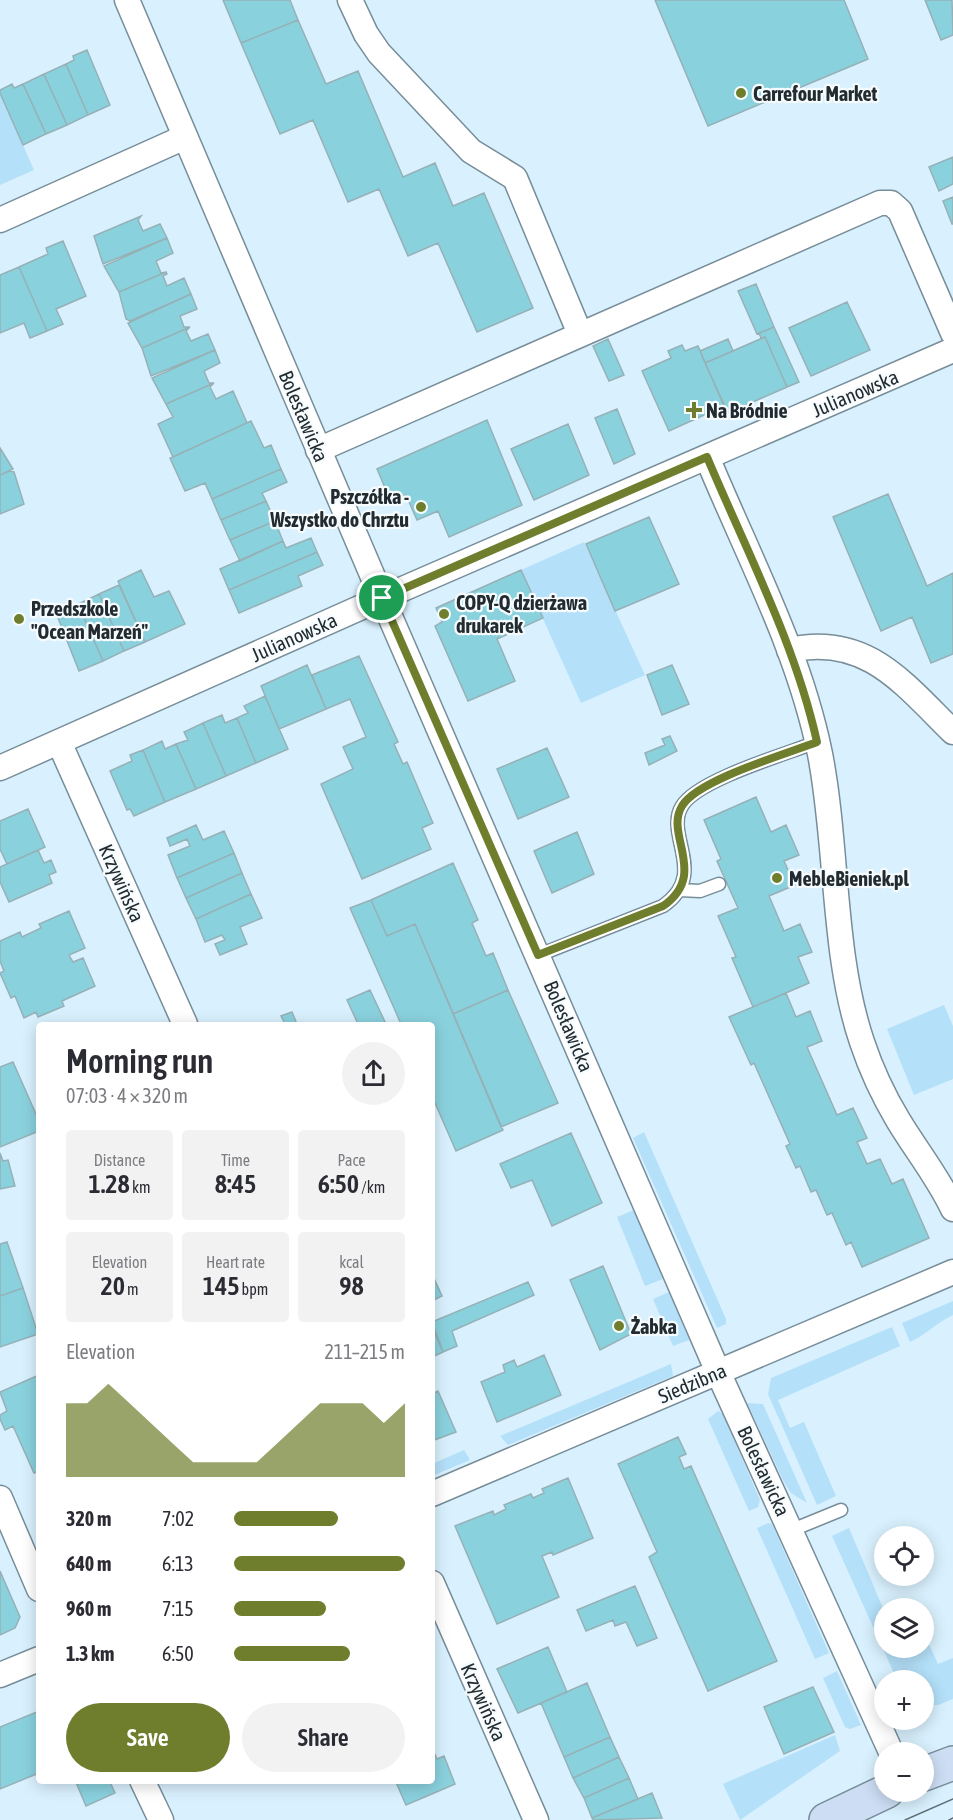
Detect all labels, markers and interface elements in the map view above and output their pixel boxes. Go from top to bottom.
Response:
place label: Carrefour Market [753,82,877,105]
marker: Carrefour Market [734,86,748,100]
street label: Julianowska [809,365,901,421]
street label: Bolesławicka [275,367,333,465]
place label: Na Bródnie [706,399,787,422]
marker: Na Bródnie [687,403,701,417]
place label: Pszczółka - Wszystko do Chrztu [269,485,409,531]
marker: Pszczółka - Wszystko do Chrztu [414,500,428,514]
pin [356,572,407,623]
icon: arrive [365,581,398,614]
place label: COPY-Q dzierżawa drukarek [456,591,587,637]
place label: Przedszkole "Ocean Marzeń" [31,597,148,643]
marker: COPY-Q dzierżawa drukarek [437,607,451,621]
street label: Julianowska [248,608,340,666]
marker: Przedszkole "Ocean Marzeń" [12,612,26,626]
street label: Krzywińska [95,841,149,925]
place label: MebleBieniek.pl [789,867,910,890]
marker: MebleBieniek.pl [770,871,784,885]
street label: Bolesławicka [540,977,598,1075]
text: Morning run [66,1042,213,1080]
button: share [342,1042,405,1105]
text: 07:03 · 4 × 320 m [66,1084,188,1107]
text: Distance [94,1151,145,1169]
text: Time [221,1151,250,1169]
text: Pace [337,1151,366,1169]
text: 1.28 [88,1169,130,1199]
text: 8:45 [215,1169,256,1199]
text: 6:50 [318,1169,359,1199]
text: km [130,1178,151,1196]
text: /km [359,1178,385,1196]
text: Elevation [92,1253,147,1271]
text: Heart rate [206,1253,265,1271]
text: kcal [339,1253,364,1271]
text: 20 [100,1271,125,1301]
text: 145 [203,1271,239,1301]
text: 98 [339,1271,364,1301]
text: m [125,1280,139,1298]
text: bpm [239,1280,268,1298]
place label: Żabka [631,1315,677,1338]
marker: Żabka [612,1319,626,1333]
text: Elevation [66,1340,135,1363]
text: 211–215 m [324,1340,405,1363]
street label: Siedzibna [654,1358,730,1408]
street label: Bolesławicka [733,1422,795,1520]
text: 320 m [66,1507,111,1530]
text: 7:02 [162,1507,194,1530]
map controls [874,1526,934,1802]
button: locate [874,1526,934,1586]
text: 640 m [66,1552,111,1575]
text: 6:13 [162,1552,194,1575]
text: 960 m [66,1597,111,1620]
text: 7:15 [162,1597,194,1620]
button: layers [874,1598,934,1658]
text: 1.3 km [66,1642,114,1665]
text: 6:50 [162,1642,194,1665]
street label: Krzywińska [457,1660,511,1744]
button: + [874,1670,934,1730]
button: Save [66,1703,230,1772]
button: Share [242,1703,405,1772]
button: − [874,1742,934,1802]

